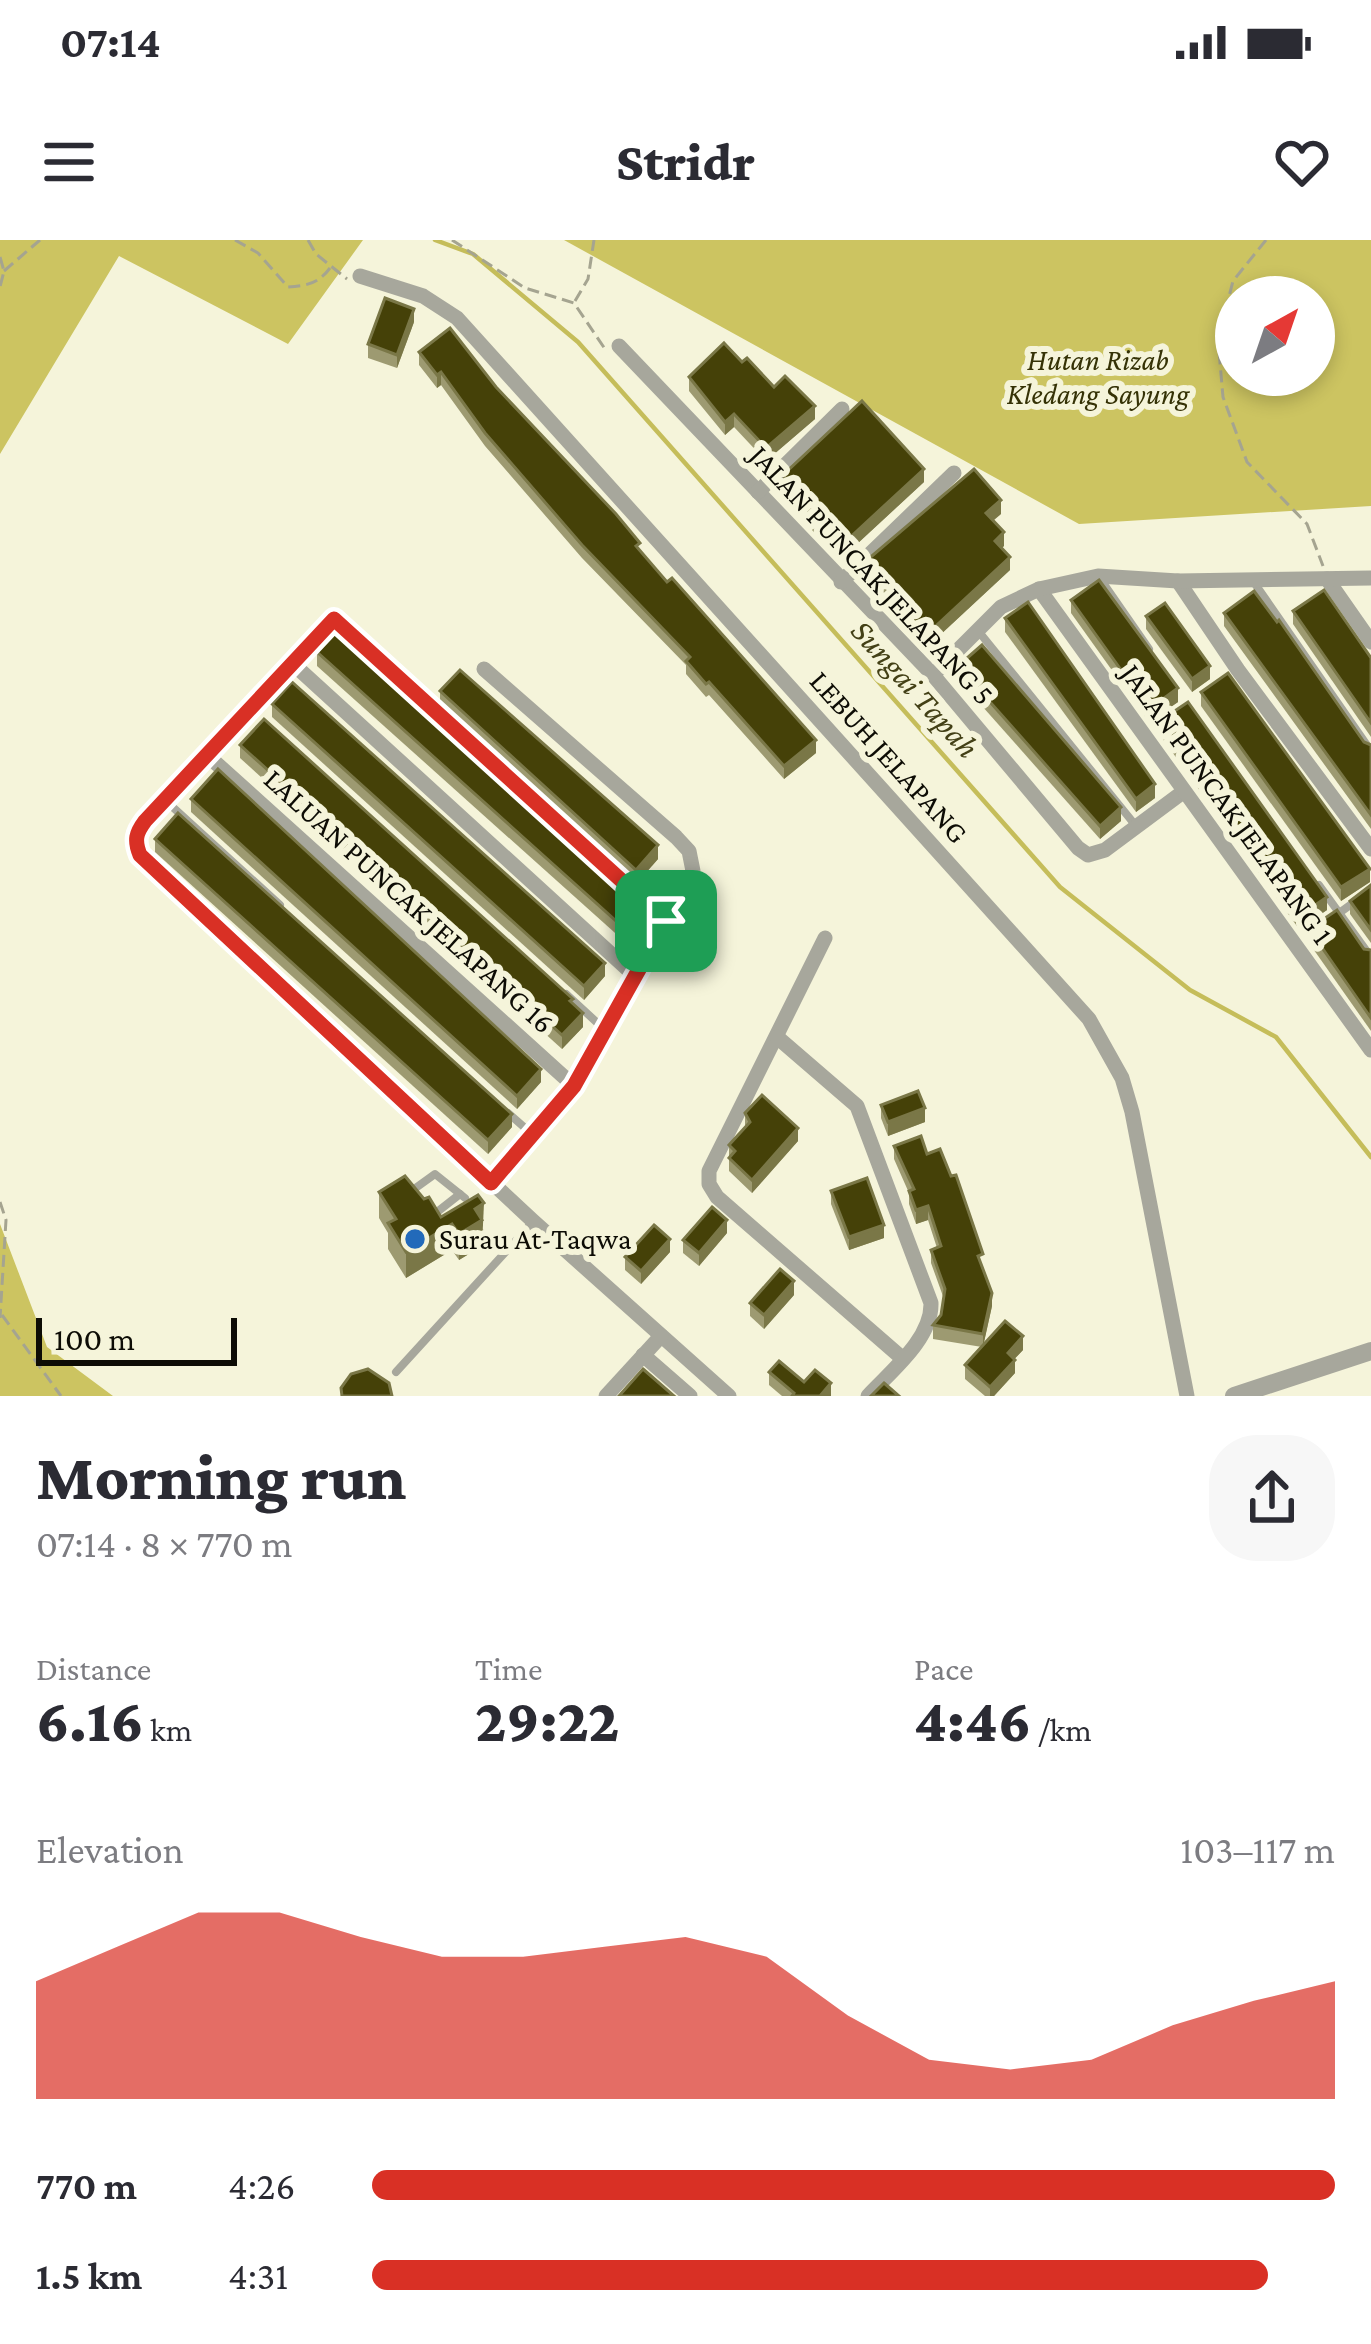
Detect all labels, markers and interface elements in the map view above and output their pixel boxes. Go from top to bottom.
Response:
text: 07:14 [60,17,161,67]
icon: menu [36,129,102,195]
icon: heart [1269,129,1335,195]
text: Stridr [616,132,755,192]
north arrow [1215,276,1335,396]
map controls [1215,276,1335,396]
park label: Hutan Rizab Kledang Sayung [1007,343,1190,411]
street label: JALAN PUNCAK JELAPANG 5 [742,436,1001,711]
water label: Sungai Tapah [844,612,987,765]
street label: JALAN PUNCAK JELAPANG 1 [1113,655,1340,950]
street label: LEBUH JELAPANG [804,664,975,849]
street label: LALUAN PUNCAK JELAPANG 16 [258,762,561,1039]
pin [615,870,717,972]
icon: arrive [633,888,699,954]
place label: Surau At-Taqwa [439,1222,632,1256]
marker: Surau At-Taqwa [402,1226,428,1252]
scale bar [36,1312,237,1365]
text: 100 m [54,1320,135,1357]
button: share [1209,1435,1335,1561]
text: Morning run [36,1440,406,1513]
text: 07:14 · 8 × 770 m [36,1522,293,1565]
text: Distance [36,1650,151,1687]
text: Time [475,1650,543,1687]
text: Pace [914,1650,973,1687]
text: 6.16 [36,1687,144,1754]
text: 29:22 [475,1687,619,1754]
text: 4:46 [914,1687,1031,1754]
text: km [144,1711,192,1748]
text: /km [1031,1711,1092,1748]
text: Elevation [36,1828,184,1871]
text: 103–117 m [1180,1828,1335,1871]
text: 770 m [36,2164,137,2207]
text: 4:26 [228,2164,295,2207]
text: 1.5 km [36,2254,142,2297]
text: 4:31 [228,2254,288,2297]

